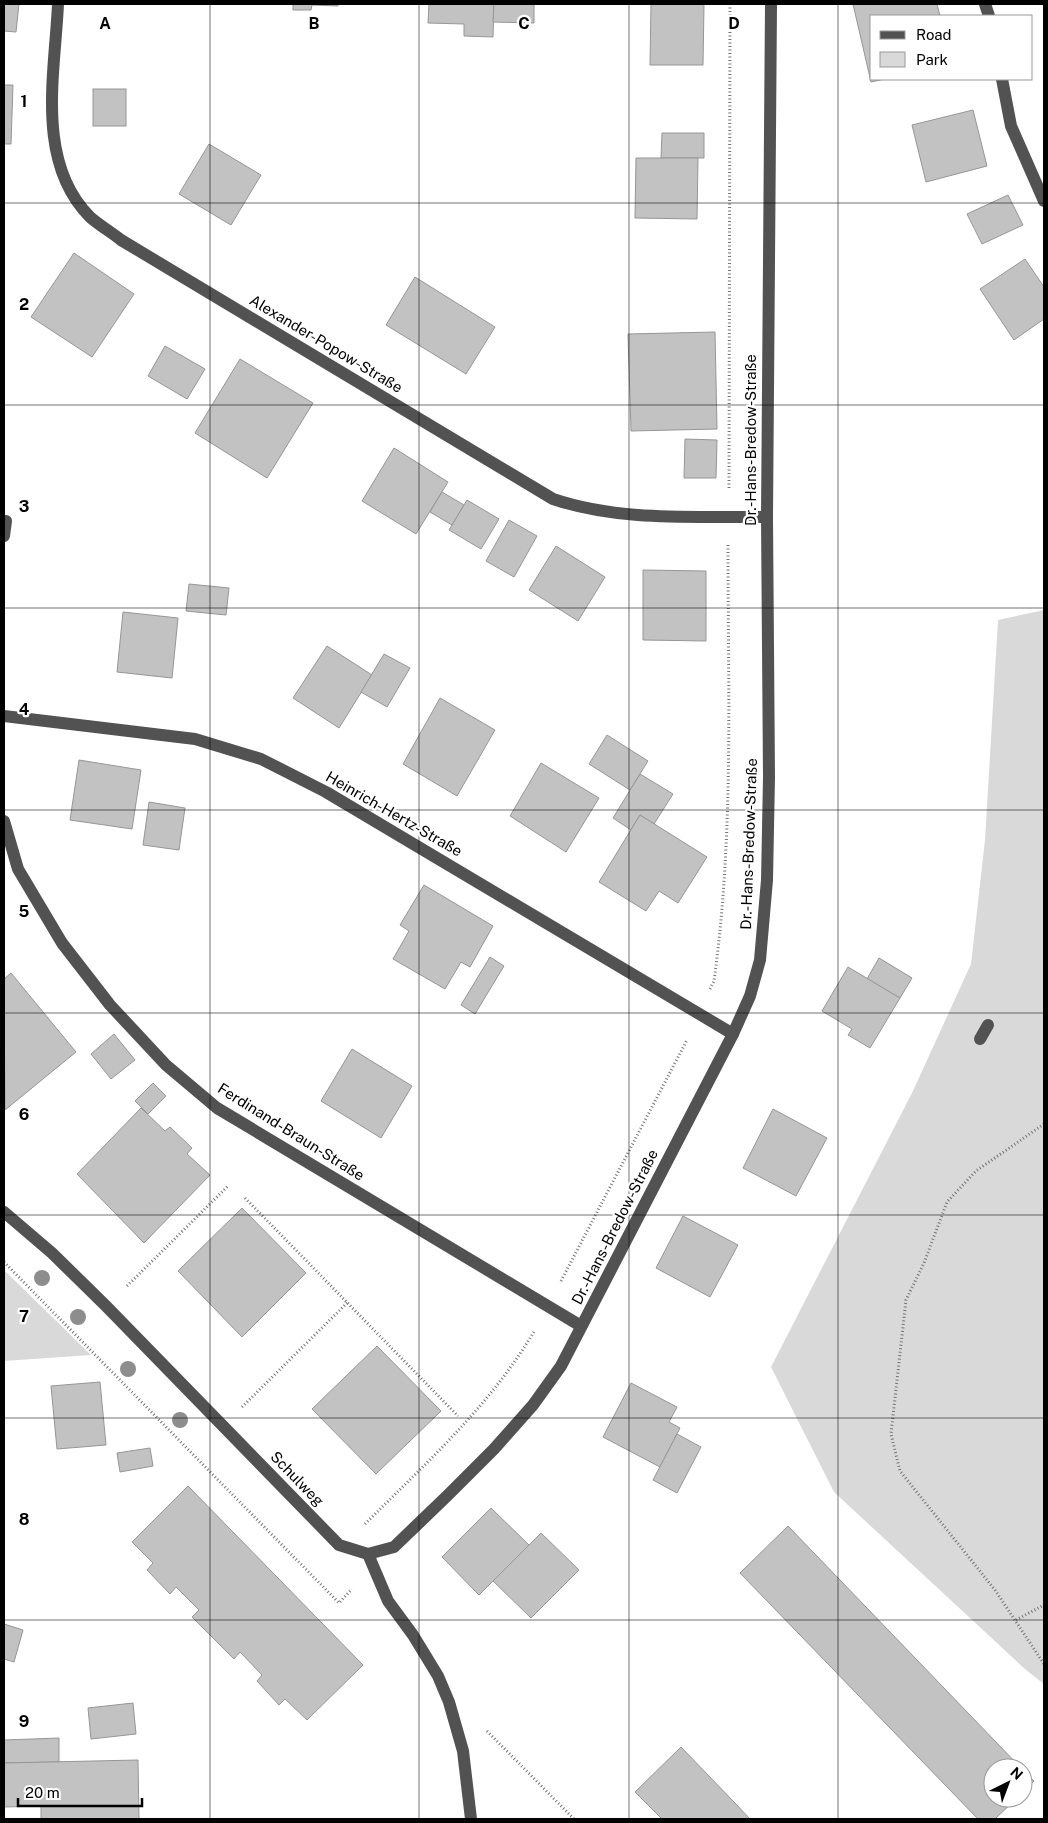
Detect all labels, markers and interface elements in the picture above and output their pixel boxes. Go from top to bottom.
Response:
text: A [99,14,111,33]
text: B [309,14,320,33]
text: C [518,14,530,33]
text: D [728,14,740,33]
legend [870,15,1033,80]
text: Road [916,26,952,43]
text: Park [916,51,948,68]
text: 1 [21,92,27,111]
street label: Alexander-Popow-Straße [247,291,406,396]
text: 2 [19,295,29,314]
street label: Dr.-Hans-Bredow-Straße [742,354,759,526]
text: 3 [19,497,29,516]
text: 4 [19,700,30,719]
street label: Dr.-Hans-Bredow-Straße [737,758,760,930]
street label: Heinrich-Hertz-Straße [323,768,465,860]
text: 5 [19,902,30,921]
street label: Ferdinand-Braun-Straße [215,1079,368,1184]
text: 6 [19,1105,29,1124]
street label: Dr.-Hans-Bredow-Straße [568,1146,661,1307]
text: 7 [19,1307,29,1326]
street label: Schulweg [267,1448,327,1509]
text: 8 [19,1510,30,1529]
text: 9 [19,1712,29,1731]
north arrow [983,1758,1033,1808]
text: N [1007,1764,1026,1783]
scale bar [18,1776,141,1808]
text: 20 m [25,1784,60,1801]

